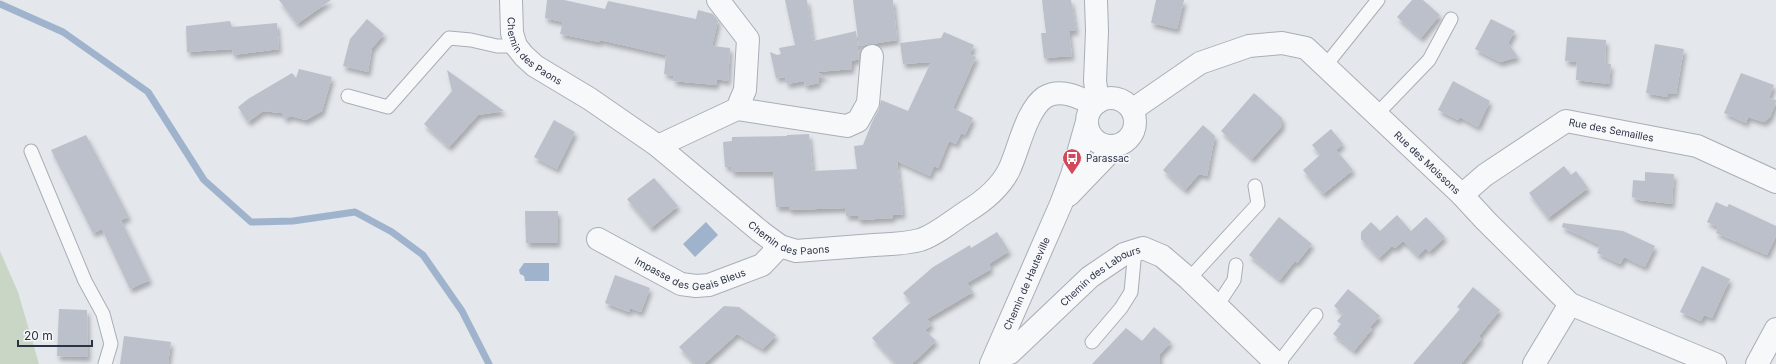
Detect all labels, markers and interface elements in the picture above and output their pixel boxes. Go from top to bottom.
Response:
street label: Chemin des Paons [505,17,565,87]
street label: Rue des Semailles [1568,116,1655,144]
street label: Rue des Moissons [1392,128,1463,196]
bus stop icon: Parassac [1061,147,1083,175]
place label: Parassac [1086,152,1130,164]
street label: Chemin des Paons [746,218,830,257]
street label: Chemin de Hauteville [1001,235,1052,332]
street label: Chemin des Labours [1057,243,1142,308]
street label: Impasse des Geais Bleus [633,254,747,292]
scale bar [18,322,92,348]
text: 20 m [24,328,53,343]

